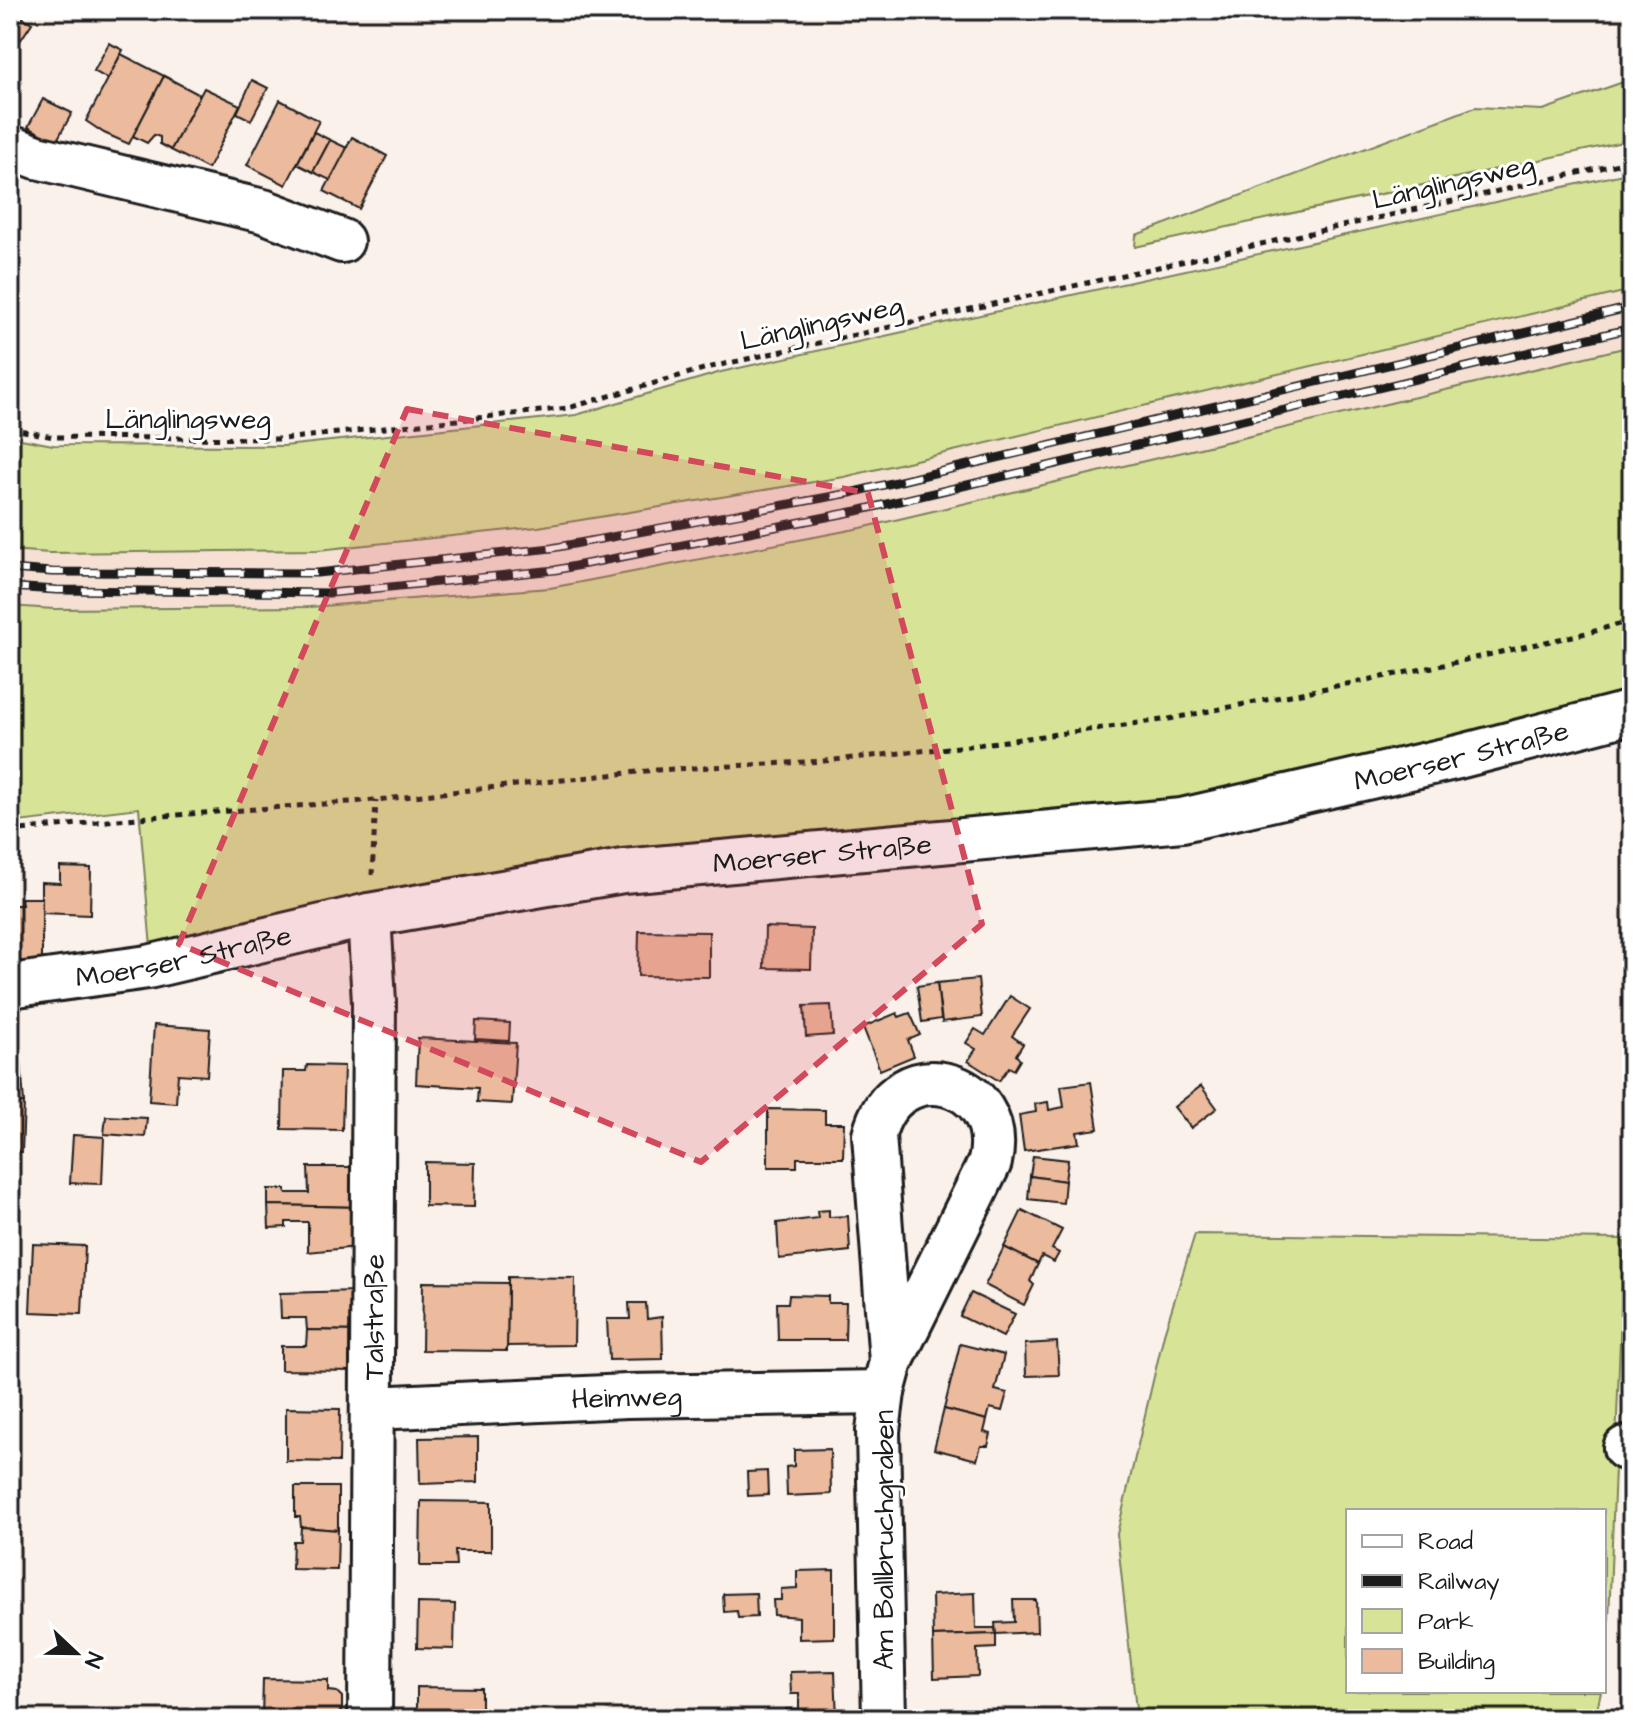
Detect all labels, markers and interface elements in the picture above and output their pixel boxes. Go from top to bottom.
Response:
street label: Länglingsweg [1368,145,1539,221]
street label: Länglingsweg [736,286,907,362]
street label: Länglingsweg [105,400,271,440]
street label: Moerser Straße [1350,711,1573,801]
street label: Moerser Straße [711,825,933,884]
street label: Moerser Straße [73,916,295,998]
street label: Talstraße [355,1254,394,1380]
street label: Heimweg [571,1377,682,1420]
street label: Am Ballbruchgraben [865,1410,905,1670]
legend [1346,1509,1606,1693]
text: Road [1418,1525,1473,1559]
text: Railway [1418,1565,1500,1600]
text: Park [1418,1605,1474,1639]
north arrow [36,1613,116,1693]
text: Building [1418,1645,1495,1680]
text: N [76,1648,110,1672]

